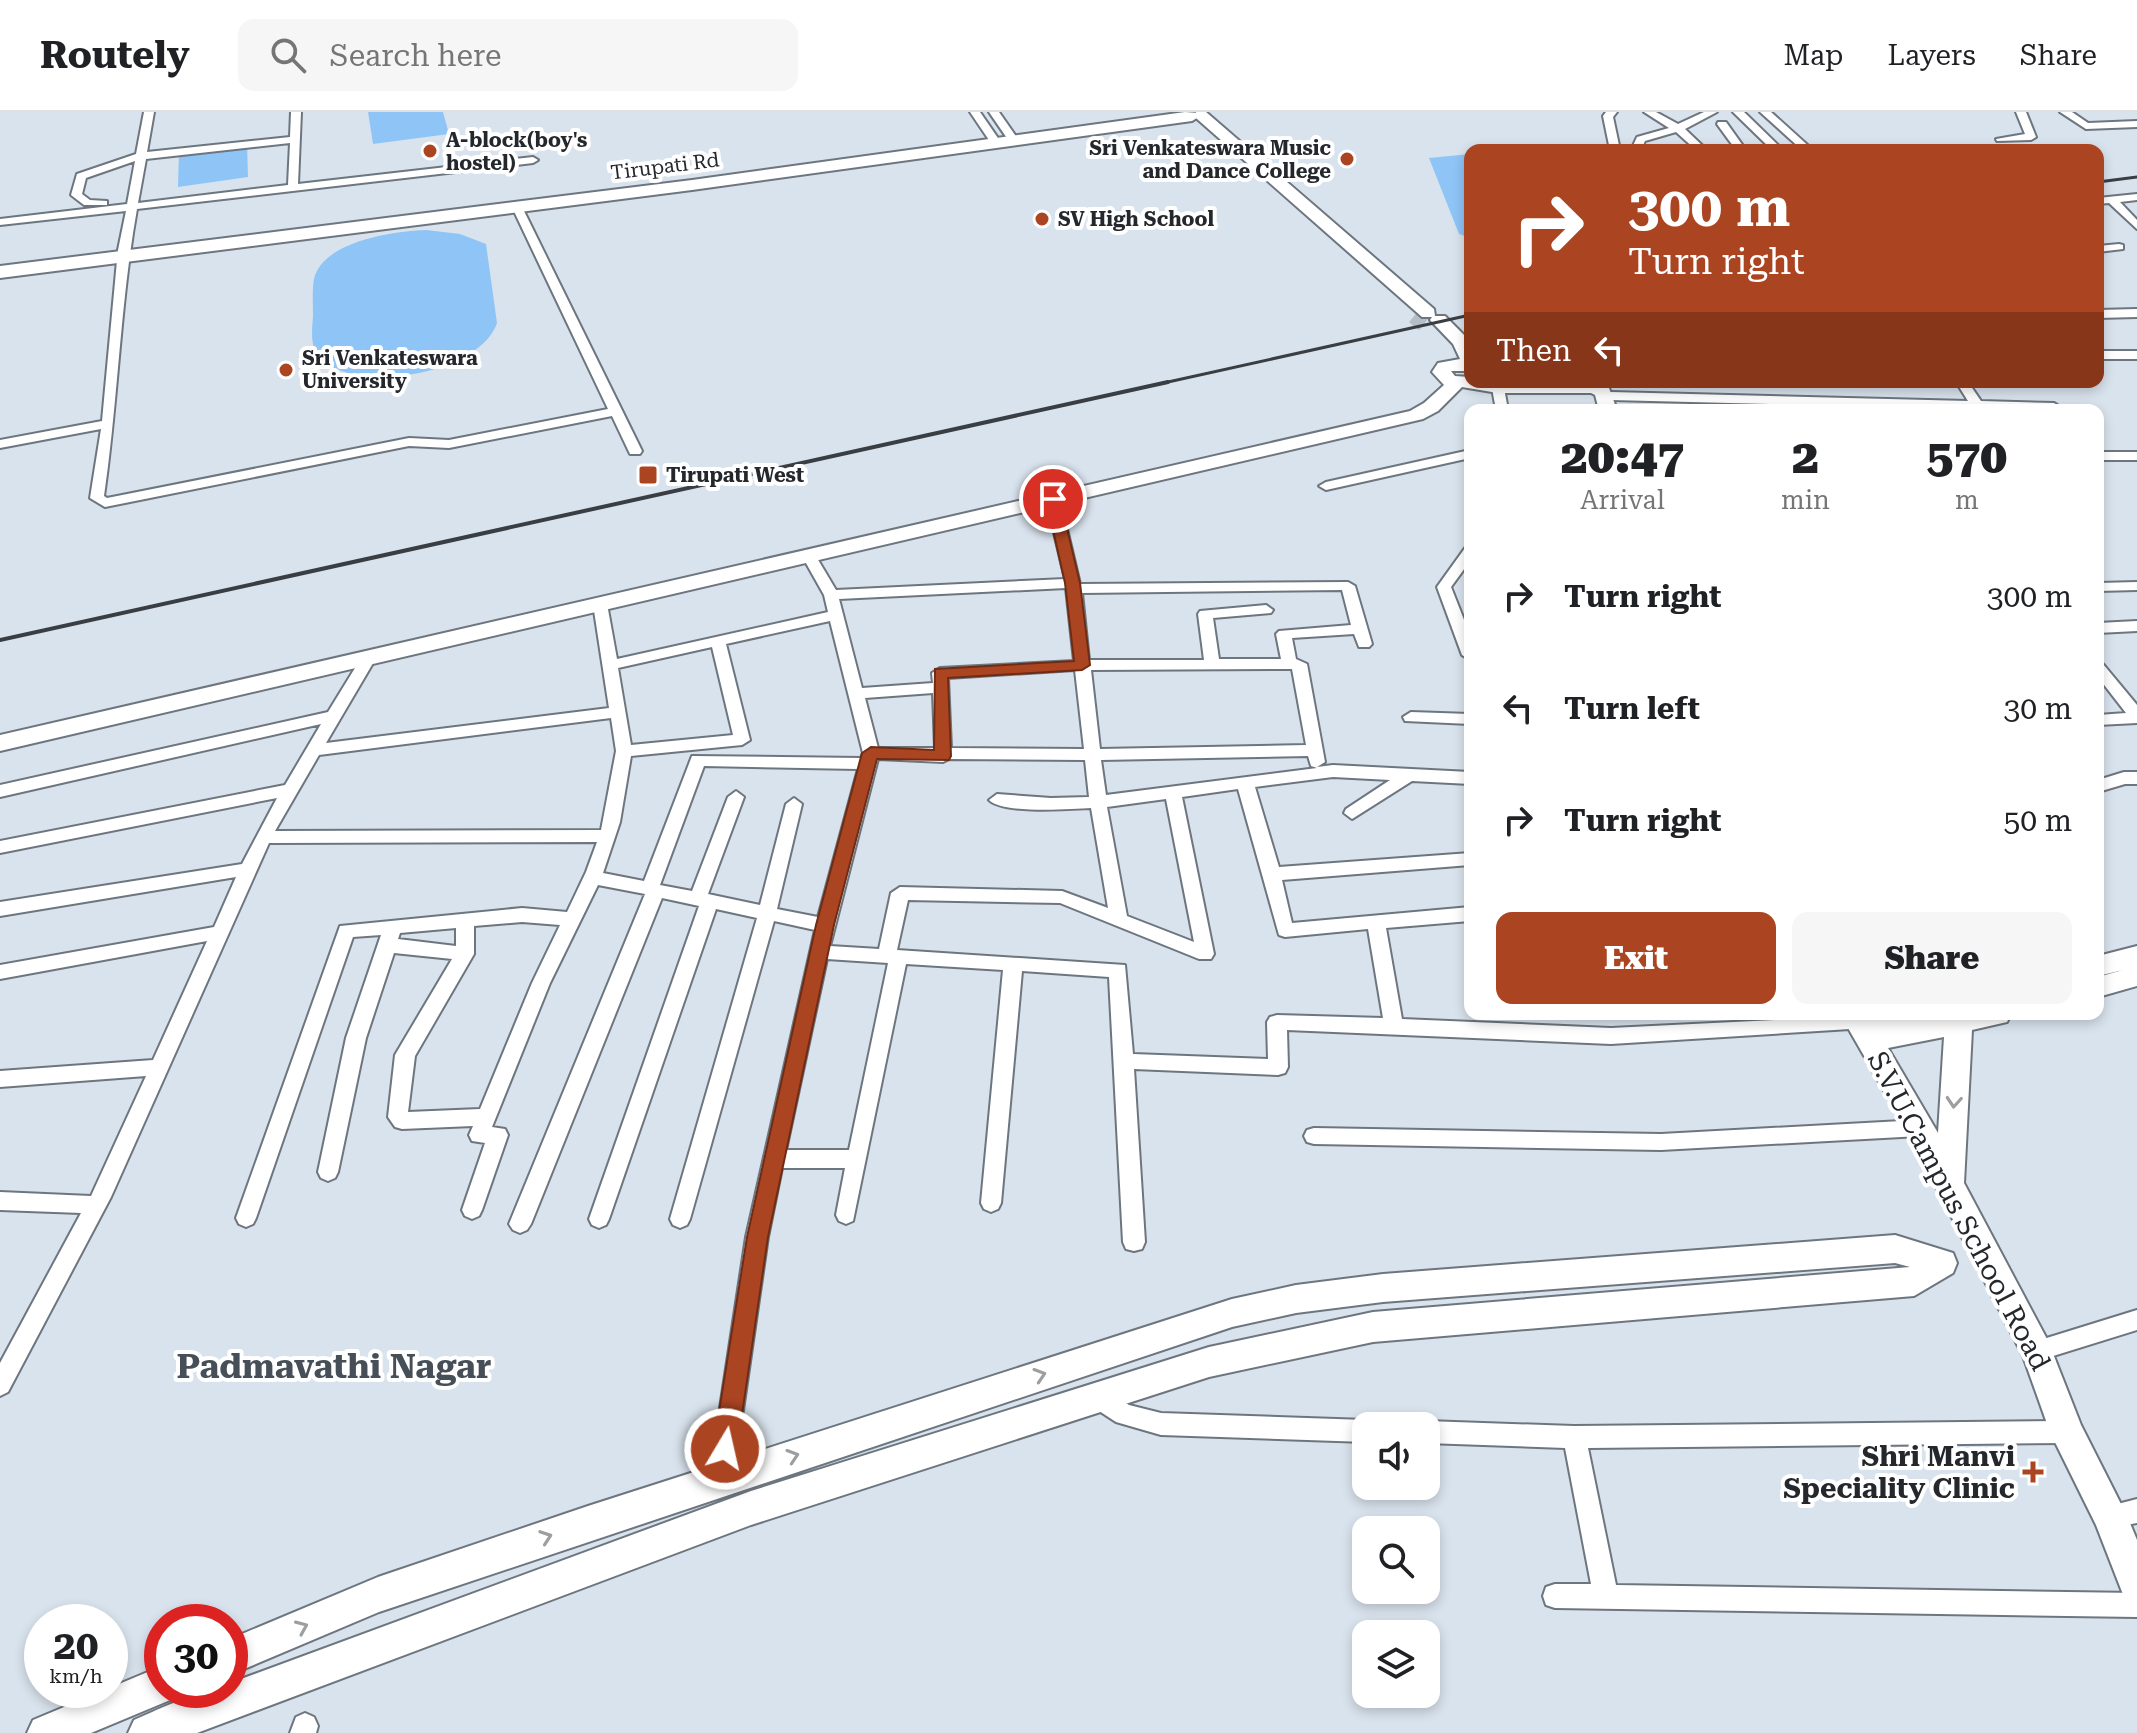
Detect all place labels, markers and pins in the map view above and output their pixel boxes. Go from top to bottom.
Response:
place label: A-block(boy's hostel) [446,128,587,175]
place label: Sri Venkateswara Music and Dance College [1089,136,1331,183]
marker: A-block(boy's hostel) [421,142,439,160]
marker: Sri Venkateswara Music and Dance College [1338,150,1356,168]
place label: SV High School [1058,207,1214,231]
marker: SV High School [1033,210,1051,228]
place label: Sri Venkateswara University [302,346,478,393]
marker: Sri Venkateswara University [277,361,295,379]
place label: Tirupati West [666,463,804,487]
marker: Tirupati West [637,464,659,486]
pin [1019,465,1087,533]
place label: Shri Manvi Speciality Clinic [1783,1440,2015,1505]
marker: Shri Manvi Speciality Clinic [2022,1461,2044,1483]

